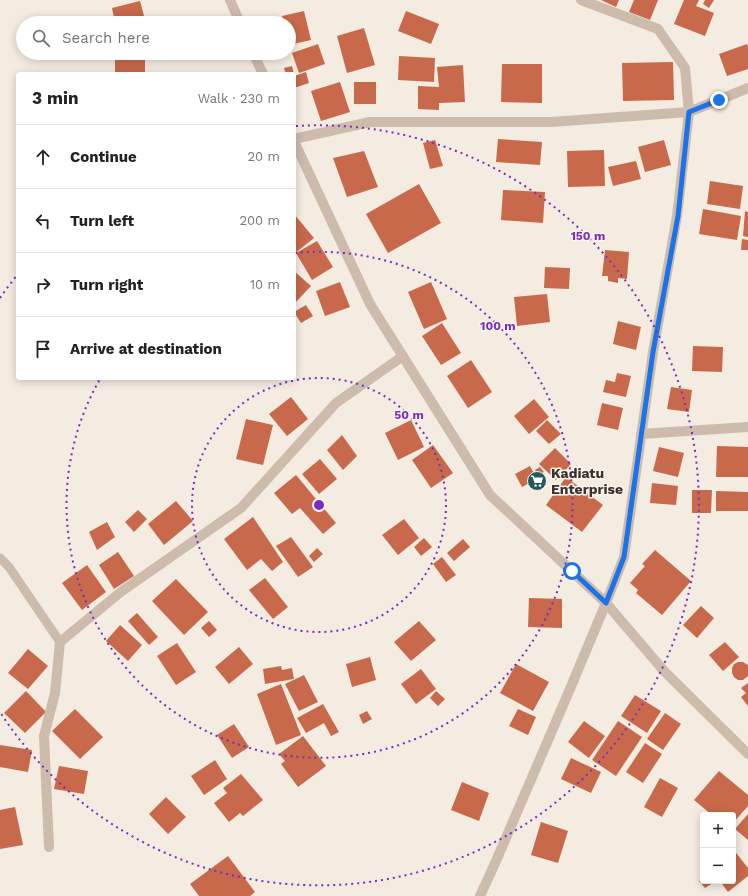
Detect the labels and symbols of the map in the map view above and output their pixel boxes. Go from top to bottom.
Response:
route end [710,91,728,109]
text: 150 m [571,229,605,243]
text: 100 m [480,319,516,333]
text: 50 m [394,408,424,422]
place label: Kadiatu Enterprise [551,465,623,497]
supermarket icon: Kadiatu Enterprise [526,470,548,492]
centre of rings [312,498,326,512]
route start [563,562,581,580]

